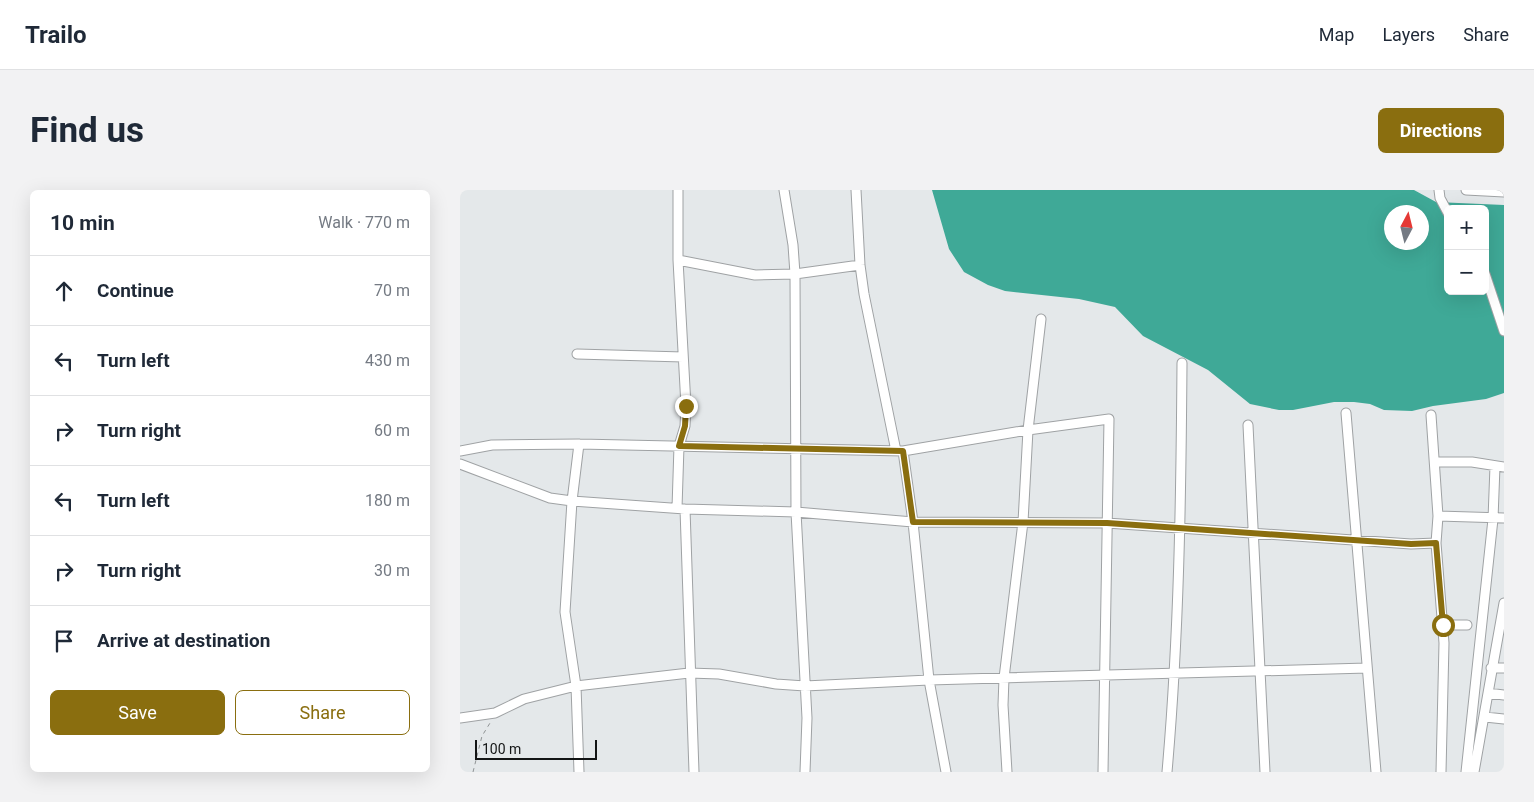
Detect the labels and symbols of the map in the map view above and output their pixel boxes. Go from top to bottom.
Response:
north arrow [1384,205,1429,250]
route end [675,395,698,418]
route start [1432,614,1455,637]
scale bar [475,737,598,760]

